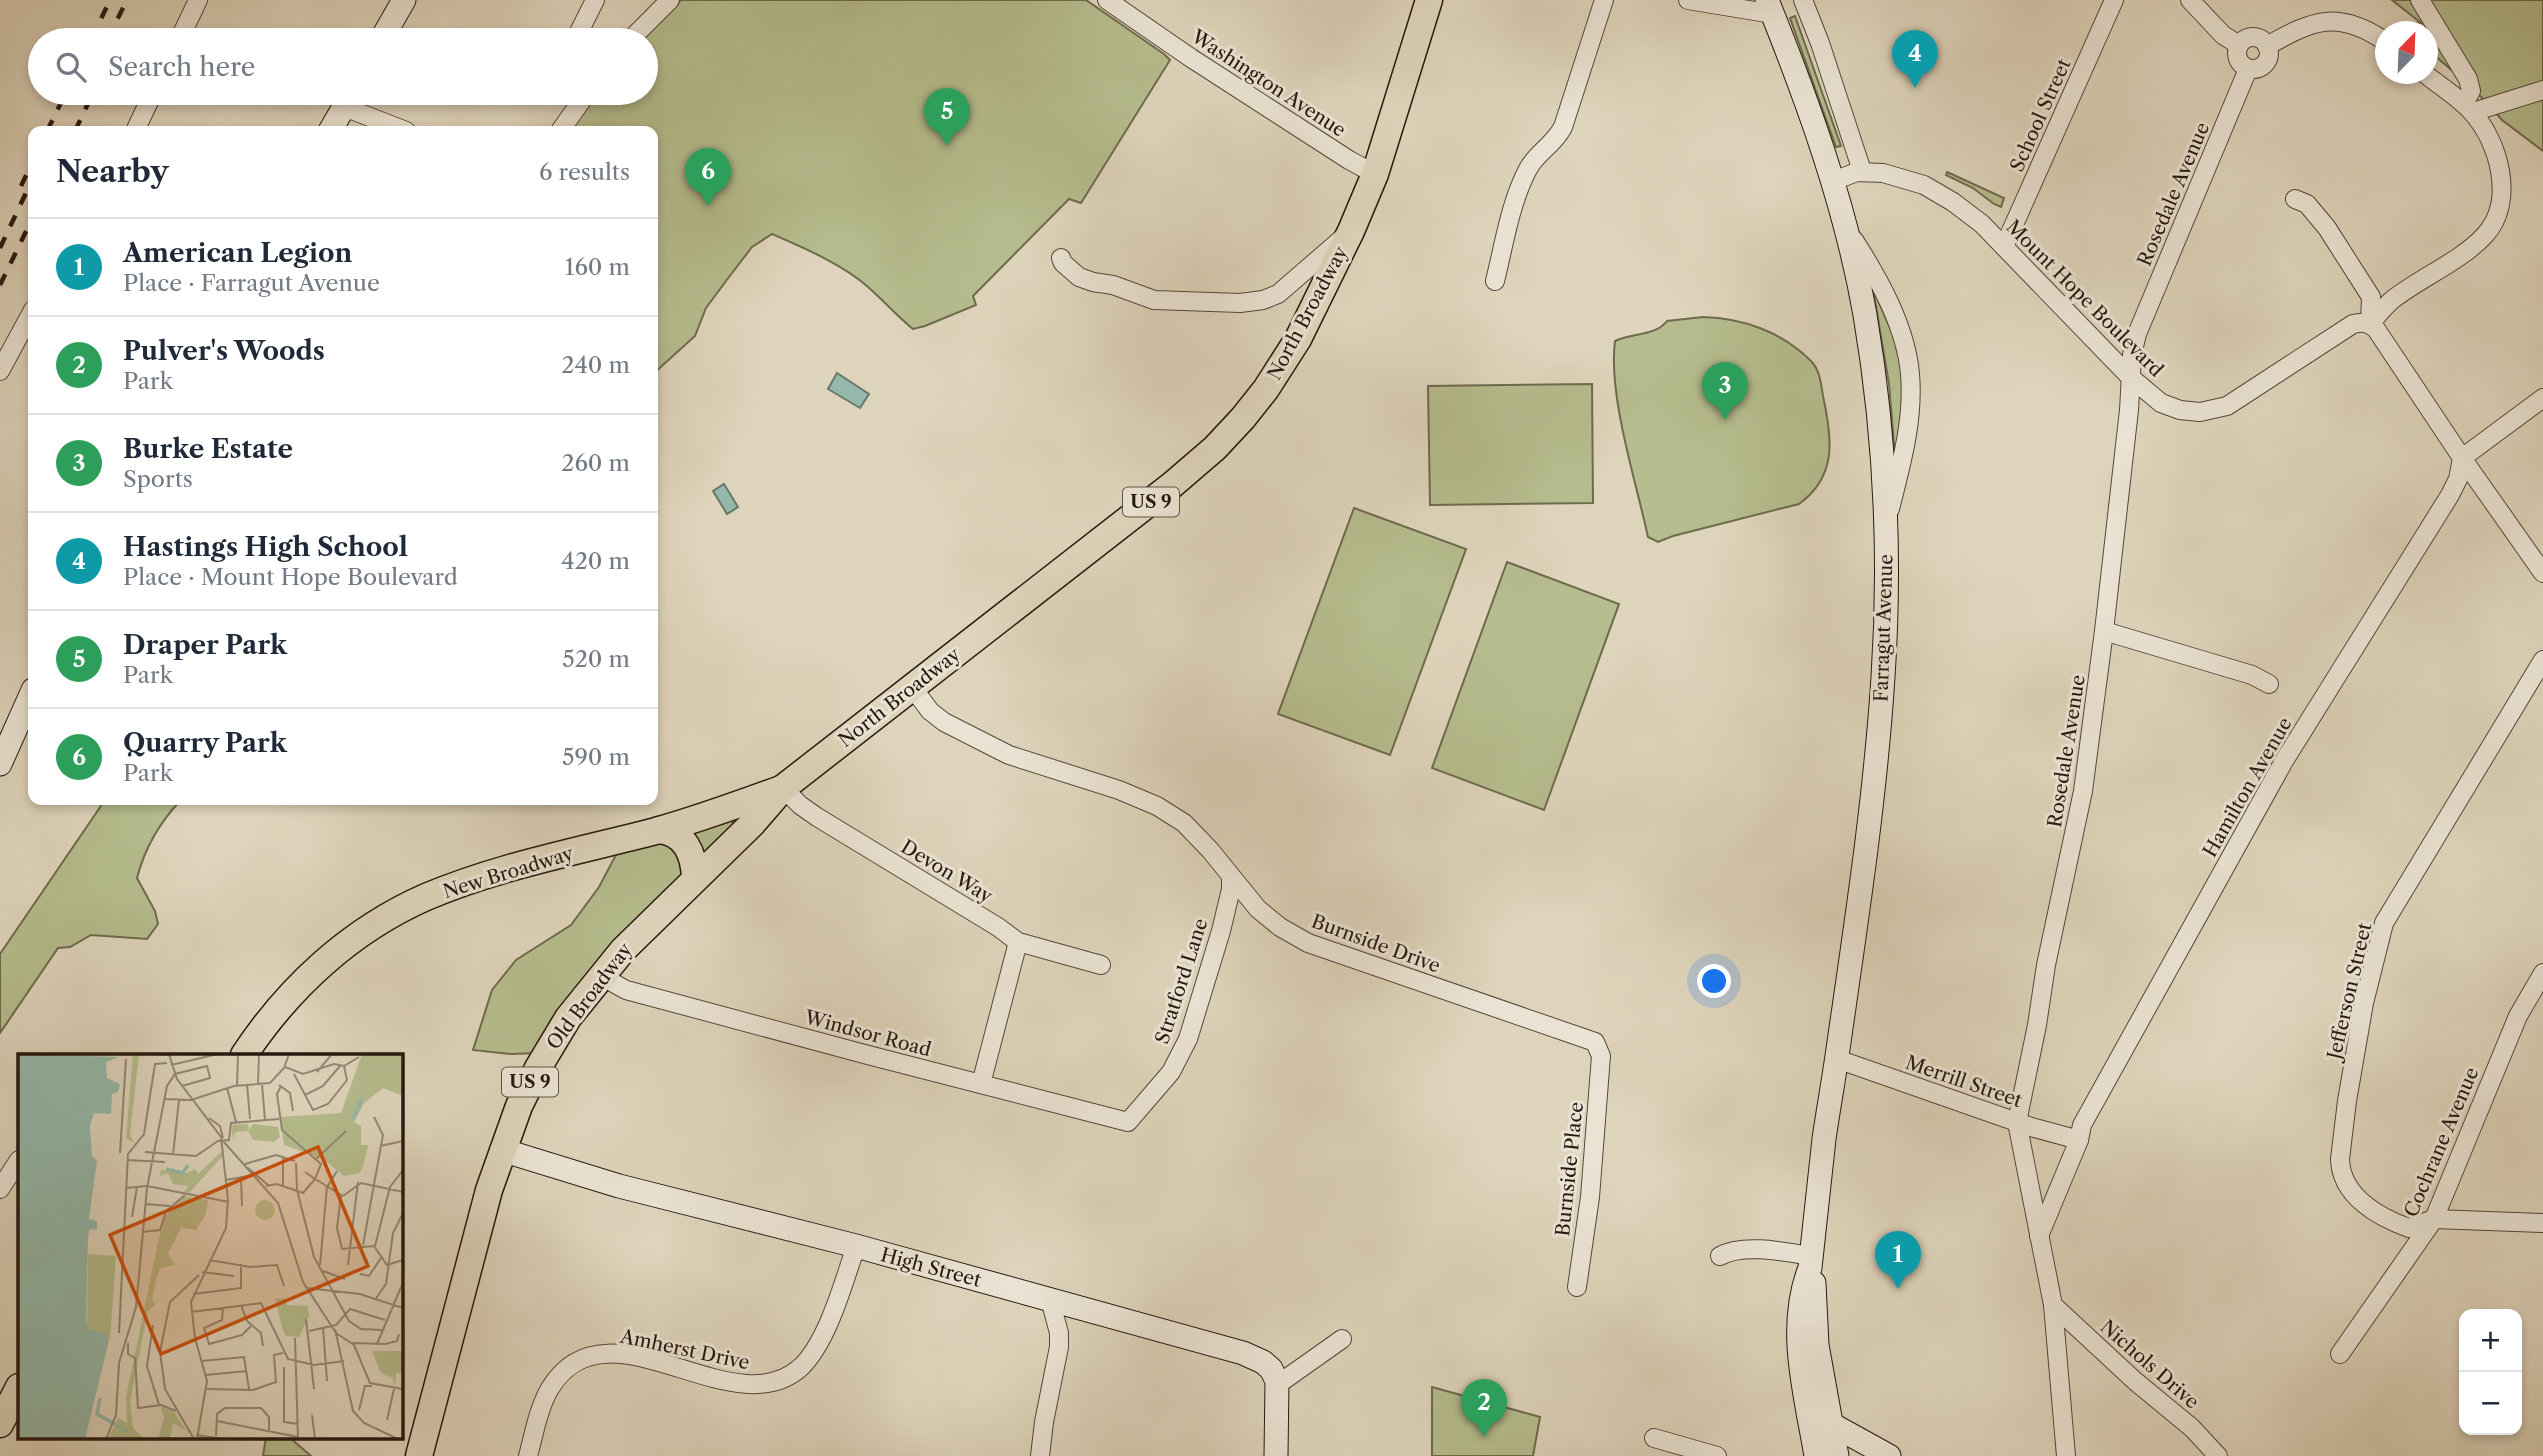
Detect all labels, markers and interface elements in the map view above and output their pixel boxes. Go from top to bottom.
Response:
north arrow [2375,21,2438,84]
street label: Washington Avenue [1187,24,1350,142]
search box [28,28,658,105]
pin: 4 [1892,30,1938,88]
icon: search [52,48,90,86]
text: Search here [108,51,255,83]
street label: School Street [2005,55,2076,175]
pin: 5 [924,88,970,146]
street label: Rosedale Avenue [2133,119,2214,270]
pin: 6 [685,148,731,206]
text: Nearby [56,153,169,190]
text: 6 results [539,158,630,186]
street label: Mount Hope Boulevard [2001,215,2168,382]
text: American Legion [123,237,352,269]
street label: North Broadway [1263,242,1352,384]
text: 1 [74,253,84,281]
text: 160 m [565,253,630,281]
text: Place · Farragut Avenue [123,269,380,297]
text: Pulver's Woods [123,335,325,367]
text: 2 [72,351,86,379]
text: 240 m [561,351,630,379]
pin: 3 [1702,362,1748,420]
text: Park [123,367,173,395]
text: Burke Estate [123,433,293,465]
text: 3 [73,449,86,477]
text: 260 m [561,449,630,477]
text: Sports [123,465,193,493]
road number: US 9 [1123,488,1179,516]
text: Hastings High School [123,531,408,563]
text: 4 [72,547,86,575]
text: 420 m [561,547,630,575]
street label: Farragut Avenue [1869,554,1898,702]
text: Place · Mount Hope Boulevard [123,563,458,591]
text: Draper Park [123,629,287,661]
street label: North Broadway [834,643,965,752]
text: 5 [73,645,85,673]
text: 520 m [562,645,630,673]
text: Park [123,661,173,689]
street label: Rosedale Avenue [2043,673,2090,829]
street label: Hamilton Avenue [2198,713,2297,861]
text: Quarry Park [123,727,287,759]
text: 6 [72,743,86,771]
text: 590 m [562,743,630,771]
text: Park [123,759,173,787]
street label: Devon Way [897,835,997,908]
street label: New Broadway [440,842,576,903]
street label: Burnside Drive [1308,909,1443,977]
street label: Stratford Lane [1150,916,1213,1047]
street label: Jefferson Street [2322,920,2376,1065]
street label: Old Broadway [542,938,637,1054]
your location [1697,964,1731,998]
street label: Windsor Road [801,1005,934,1061]
street label: Merrill Street [1903,1051,2025,1112]
inset map [18,1054,402,1438]
street label: Cochrane Avenue [2400,1064,2483,1221]
road number: US 9 [502,1068,558,1097]
street label: Burnside Place [1551,1101,1588,1237]
pin: 1 [1875,1231,1921,1289]
street label: High Street [878,1243,984,1292]
map controls [2459,1309,2522,1435]
button: + [2459,1309,2522,1372]
street label: Nichols Drive [2096,1315,2204,1413]
street label: Amherst Drive [617,1324,752,1374]
button: − [2459,1372,2522,1435]
pin: 2 [1461,1379,1507,1437]

